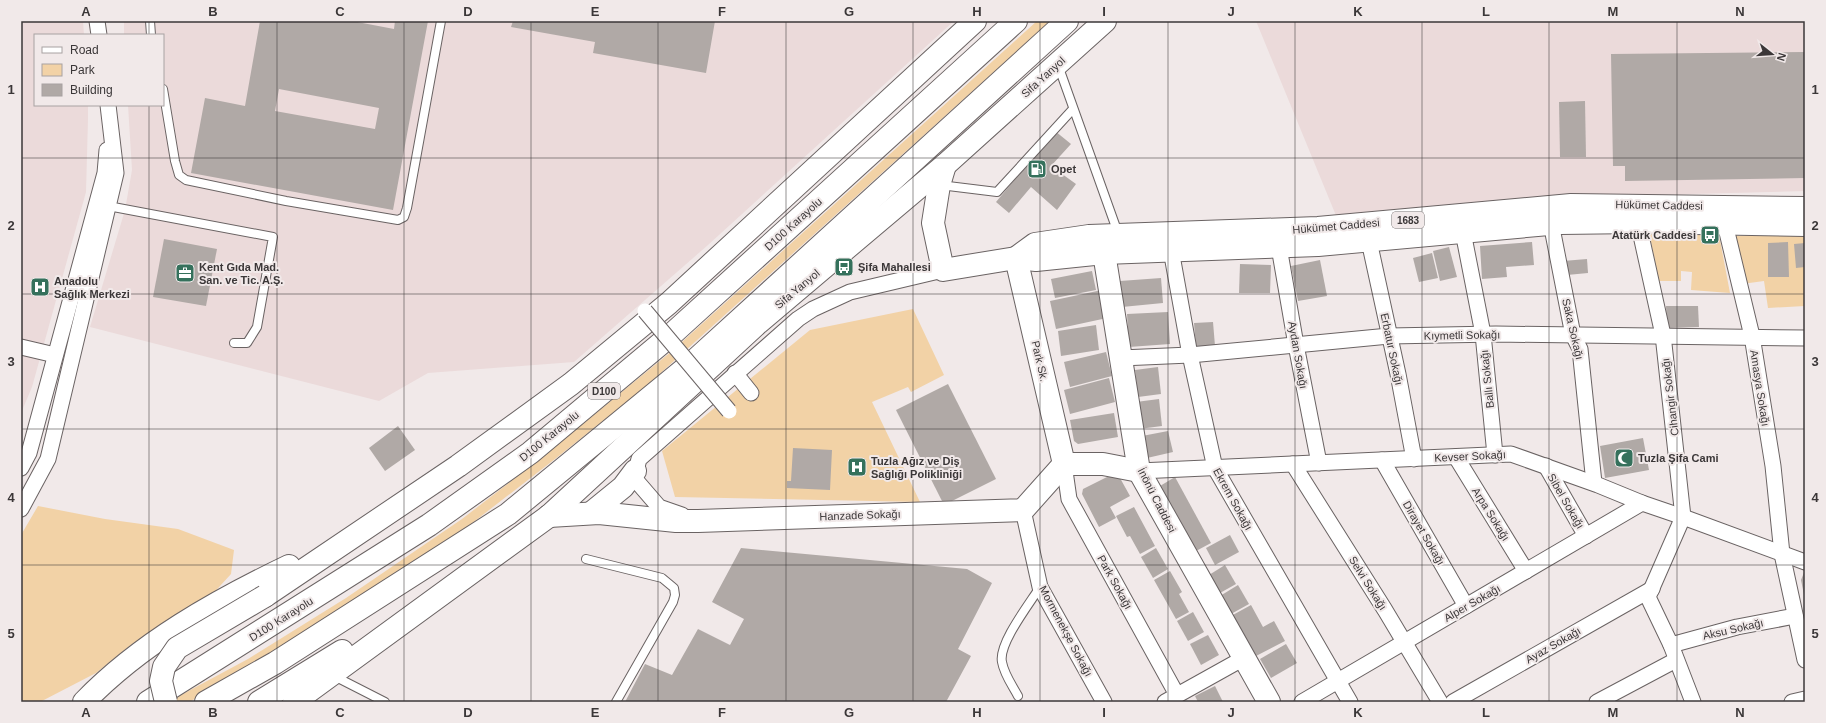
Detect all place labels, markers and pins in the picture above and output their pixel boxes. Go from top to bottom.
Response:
fuel station icon: Opet [1026,158,1048,180]
place label: Opet [1051,163,1076,175]
bus stop icon: Atatürk Caddesi [1699,224,1721,246]
place label: Atatürk Caddesi [1612,229,1696,241]
bus stop icon: Şifa Mahallesi [833,256,855,278]
place label: Kent Gıda Mad. San. ve Tic. A.Ş. [199,261,283,286]
place label: Şifa Mahallesi [858,261,931,273]
office icon: Kent Gıda Mad. San. ve Tic. A.Ş. [174,262,196,284]
place label: Anadolu Sağlık Merkezi [54,275,130,300]
hospital icon: Anadolu Sağlık Merkezi [29,276,51,298]
mosque icon: Tuzla Şifa Cami [1613,447,1635,469]
place label: Tuzla Şifa Cami [1638,452,1718,464]
place label: Tuzla Ağız ve Diş Sağlığı Polikliniği [871,455,962,480]
hospital icon: Tuzla Ağız ve Diş Sağlığı Polikliniği [846,456,868,478]

